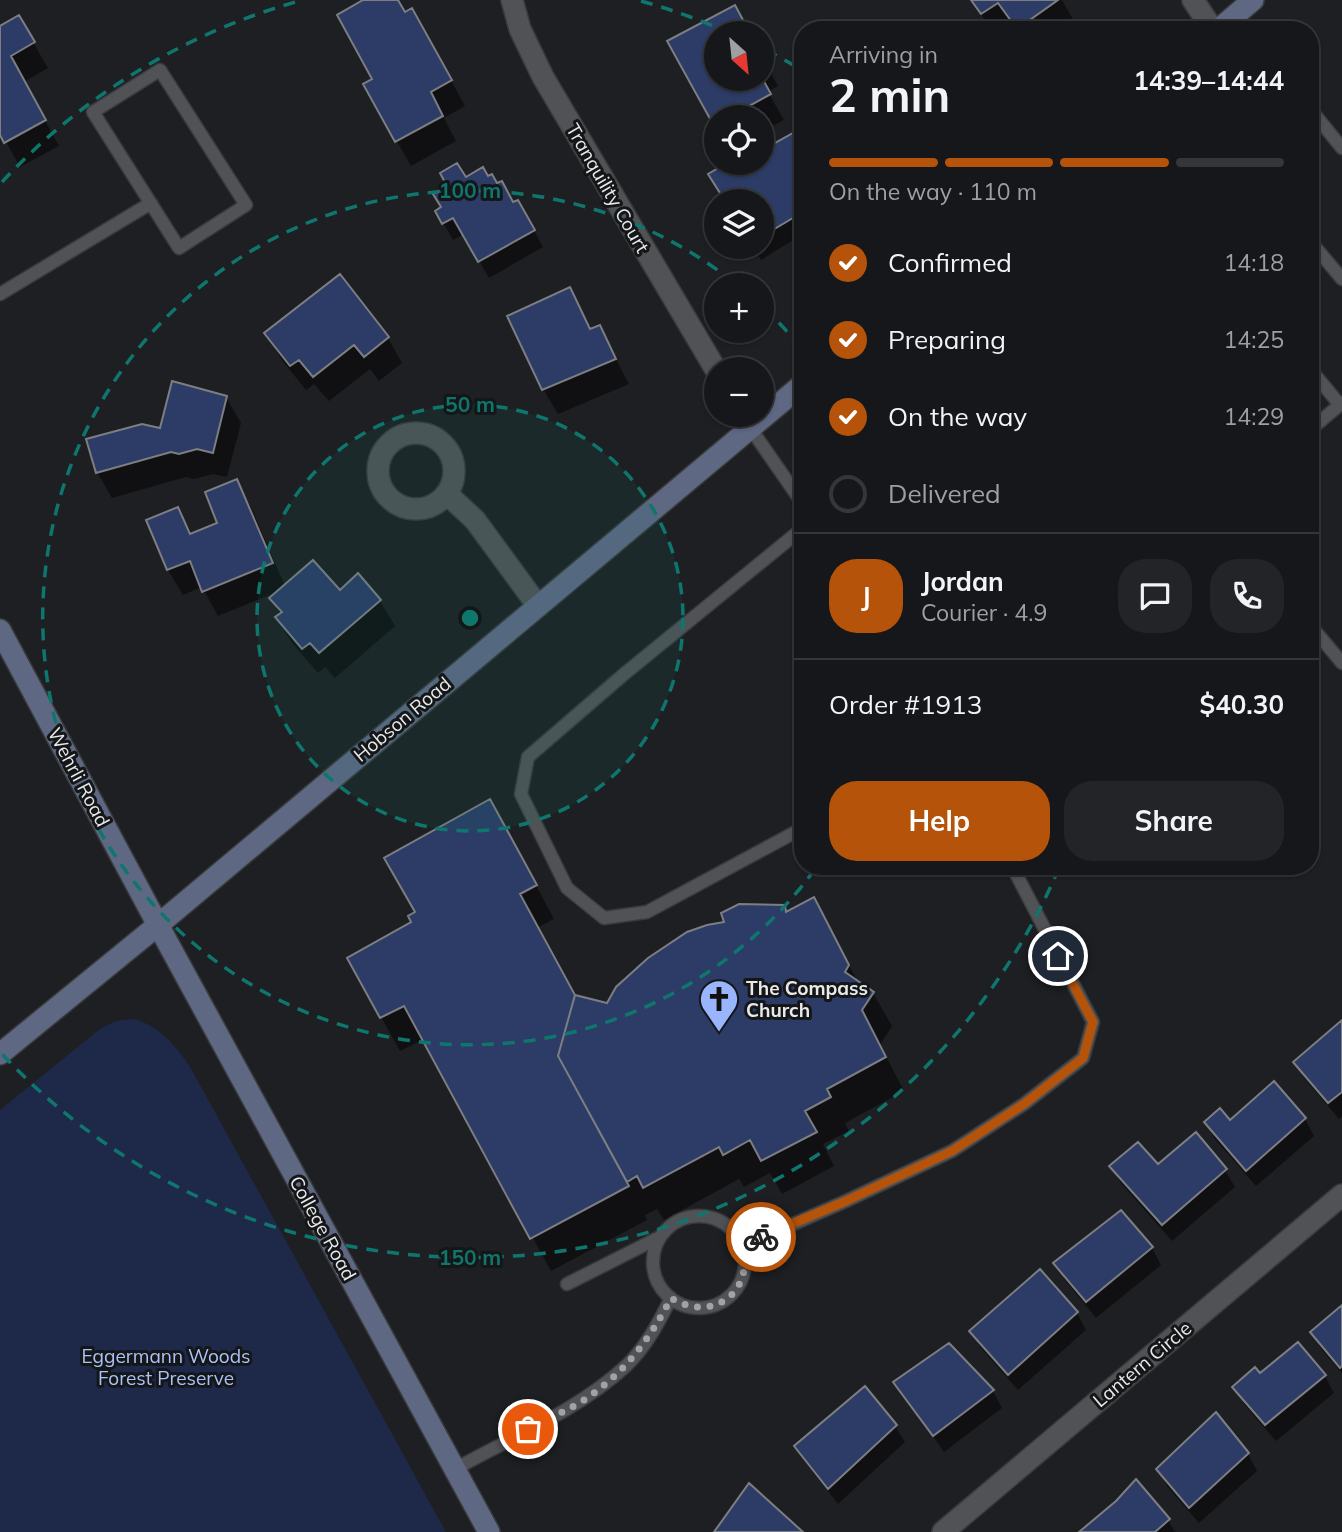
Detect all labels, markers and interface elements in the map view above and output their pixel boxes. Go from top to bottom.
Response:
north arrow [704,21,774,91]
map controls [704,21,774,427]
text: Arriving in [829,40,938,69]
text: 14:39–14:44 [1133,64,1284,97]
text: 2 min [829,66,950,124]
button: locate [704,105,774,175]
street label: Tranquility Court [561,119,655,257]
text: 100 m [439,177,501,203]
text: On the way · 110 m [829,177,1037,206]
button: layers [704,189,774,259]
icon: check [829,244,867,282]
text: Confirmed [888,246,1012,279]
text: 14:18 [1224,248,1284,277]
button: + [704,273,774,343]
icon: check [829,321,867,359]
text: Preparing [888,323,1006,356]
text: 14:25 [1224,325,1284,354]
button: − [704,357,774,427]
text: 50 m [445,391,495,417]
icon: check [829,398,867,436]
text: On the way [888,400,1027,433]
text: 14:29 [1224,402,1284,431]
text: Delivered [888,477,1001,510]
button: chat [1118,559,1192,633]
button: phone [1210,559,1284,633]
text: Jordan [921,565,1004,598]
text: J [861,580,871,613]
text: Courier · 4.9 [921,598,1047,627]
centre of rings [458,606,482,630]
street label: Hobson Road [348,671,456,767]
text: Order #1913 [829,688,982,721]
text: $40.30 [1200,688,1284,721]
street label: Wehrli Road [43,723,115,831]
button: Help [829,781,1050,861]
button: Share [1064,781,1284,861]
pin [1028,926,1088,986]
icon: home [1039,937,1077,975]
place label: The Compass Church [746,976,868,1022]
church icon: The Compass Church [698,978,740,1033]
street label: College Road [284,1171,362,1285]
courier [726,1202,796,1272]
icon: bike [742,1218,780,1256]
text: 150 m [439,1244,501,1270]
street label: Lantern Circle [1088,1316,1196,1412]
park label: Eggermann Woods Forest Preserve [81,1344,251,1390]
pin [498,1399,558,1459]
icon: bag [509,1410,547,1448]

